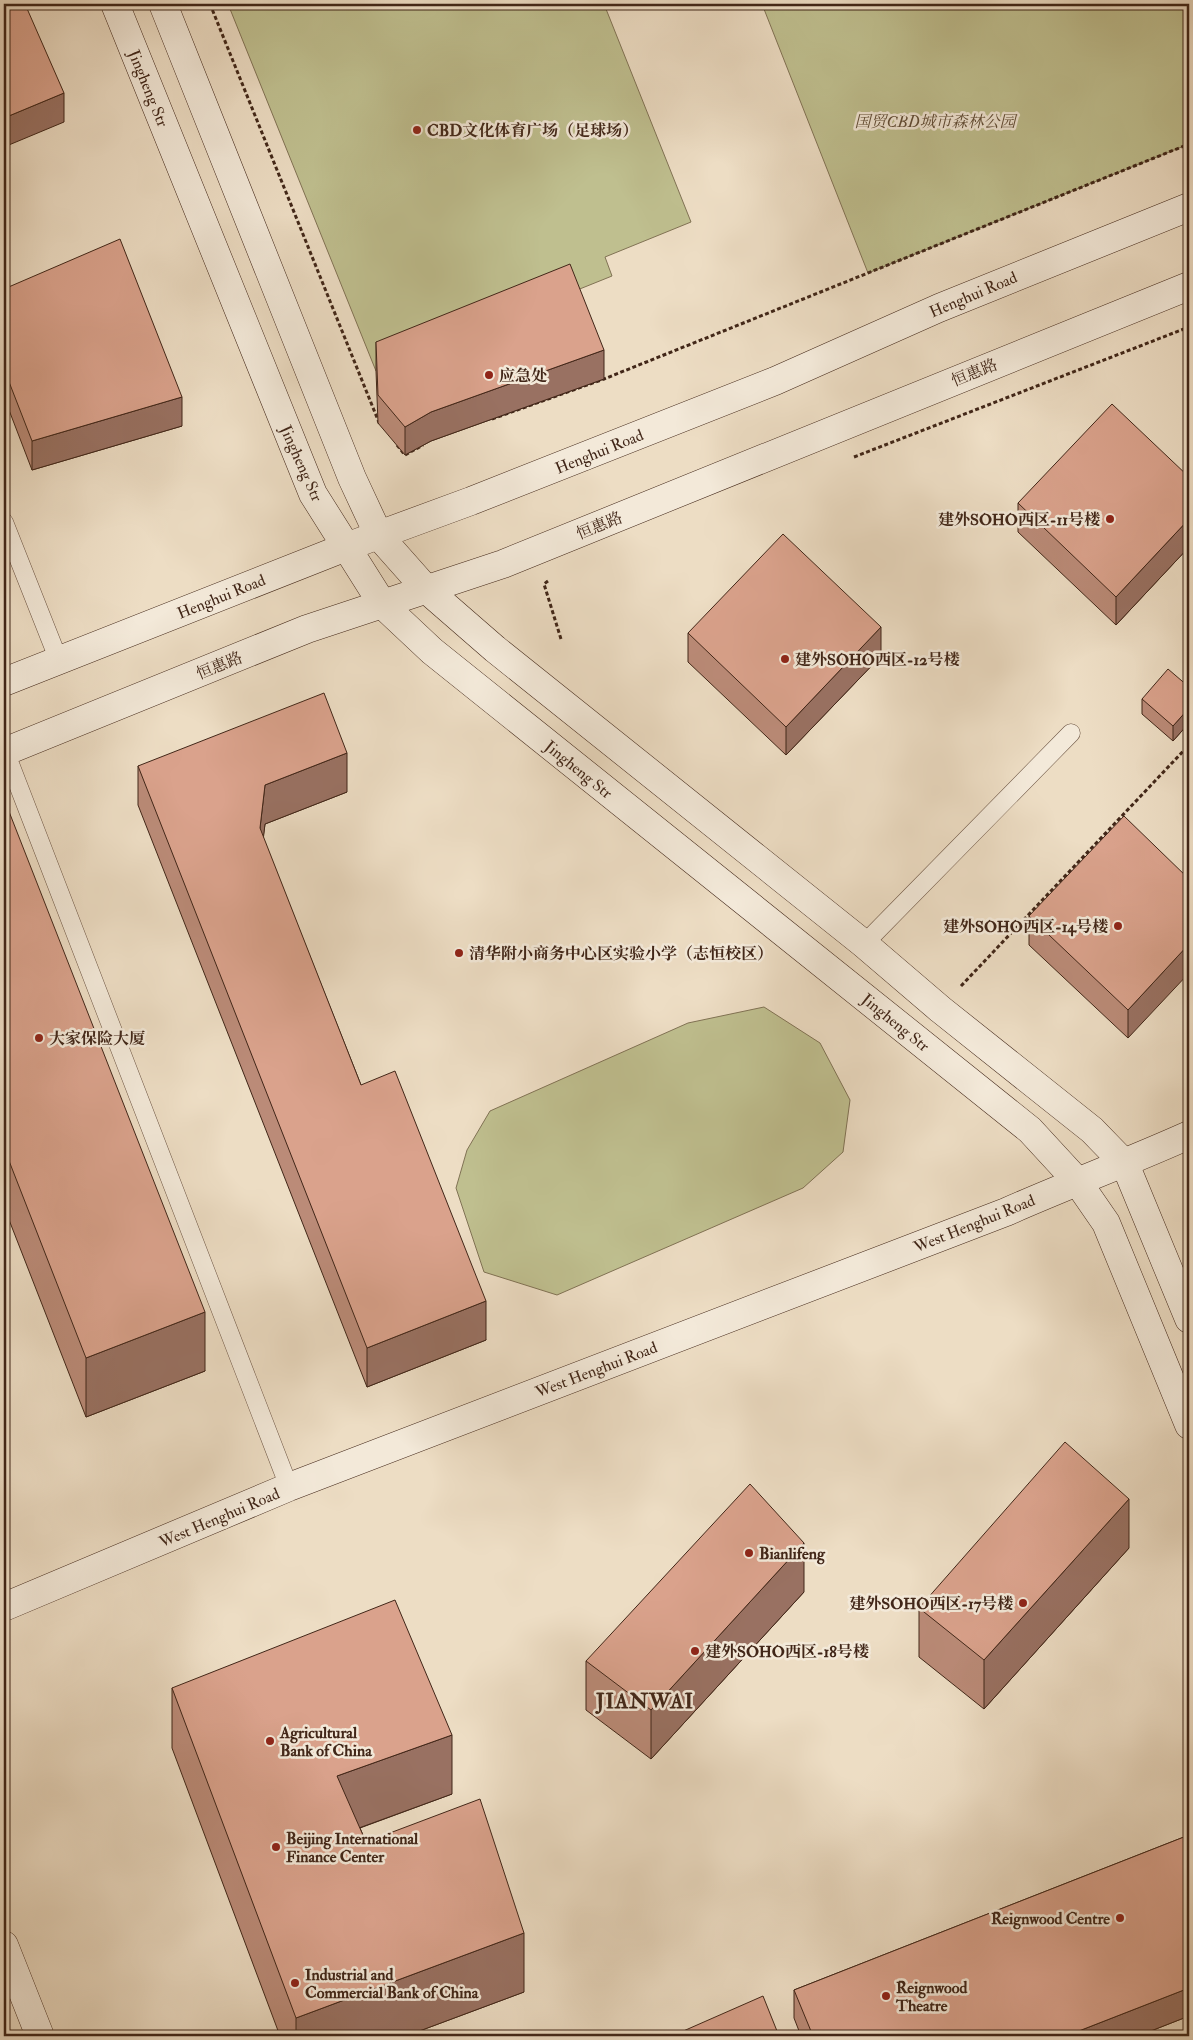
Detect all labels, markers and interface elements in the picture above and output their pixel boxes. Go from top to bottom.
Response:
street label: Jingheng Str [122,46,173,130]
park label: 国贸CBD城市森林公园 [855,112,1018,132]
place label: CBD文化体育广场（足球场） [427,121,638,141]
marker: CBD文化体育广场（足球场） [411,124,423,136]
street label: Henghui Road [927,267,1020,322]
street label: 恒惠路 [948,355,1000,391]
place label: 应急处 [499,366,547,386]
marker: 应急处 [483,369,495,381]
street label: Jingheng Str [274,421,327,505]
street label: Henghui Road [552,425,647,479]
street label: 恒惠路 [573,508,625,544]
place label: 建外SOHO西区-11号楼 [938,510,1100,530]
marker: 建外SOHO西区-11号楼 [1104,513,1116,525]
street label: Henghui Road [174,570,269,624]
street label: 恒惠路 [193,648,245,684]
place label: 建外SOHO西区-12号楼 [795,650,959,670]
marker: 建外SOHO西区-12号楼 [779,653,791,665]
street label: Jingheng Str [539,736,616,804]
place label: 建外SOHO西区-14号楼 [943,917,1108,937]
marker: 建外SOHO西区-14号楼 [1112,920,1124,932]
place label: 清华附小商务中心区实验小学（志恒校区） [469,944,773,964]
marker: 清华附小商务中心区实验小学（志恒校区） [453,947,465,959]
street label: Jingheng Str [856,989,933,1057]
place label: 大家保险大厦 [49,1029,145,1049]
marker: 大家保险大厦 [33,1032,45,1044]
street label: West Henghui Road [910,1190,1038,1258]
street label: West Henghui Road [532,1337,660,1403]
street label: West Henghui Road [155,1483,283,1553]
place label: Bianlifeng [759,1544,826,1565]
marker: Bianlifeng [743,1547,755,1559]
place label: 建外SOHO西区-17号楼 [849,1594,1013,1614]
marker: 建外SOHO西区-17号楼 [1017,1597,1029,1609]
place label: 建外SOHO西区-18号楼 [705,1642,869,1662]
marker: 建外SOHO西区-18号楼 [689,1645,701,1657]
district label: JIANWAI [595,1688,694,1715]
place label: Agricultural Bank of China [279,1723,372,1761]
marker: Agricultural Bank of China [264,1735,276,1747]
place label: Beijing International Finance Center [286,1829,419,1867]
marker: Beijing International Finance Center [270,1841,282,1853]
place label: Reignwood Centre [991,1909,1110,1930]
marker: Reignwood Centre [1114,1912,1126,1924]
place label: Industrial and Commercial Bank of China [305,1965,479,2003]
marker: Industrial and Commercial Bank of China [289,1977,301,1989]
place label: Reignwood Theatre [895,1978,967,2016]
marker: Reignwood Theatre [880,1990,892,2002]

